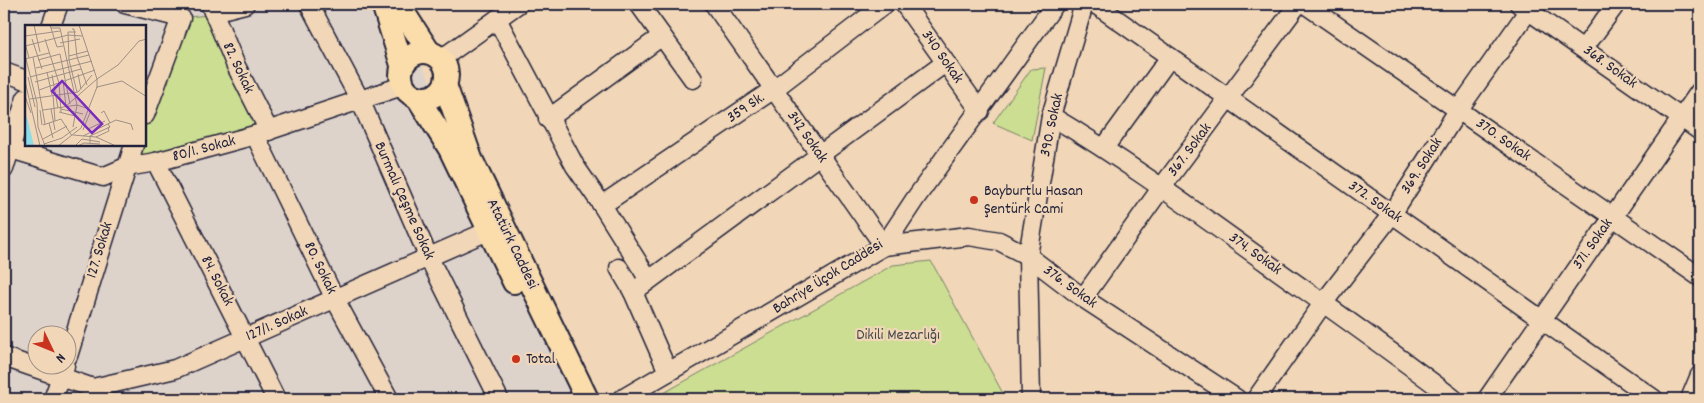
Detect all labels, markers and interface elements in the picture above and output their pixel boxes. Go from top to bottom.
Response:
inset map [25,25,146,146]
street label: 340 Sokak [915,25,969,89]
street label: 82. Sokak [216,38,260,98]
street label: 368. Sokak [1578,39,1642,95]
street label: 359 Sk. [722,87,770,129]
street label: 390. Sokak [1034,91,1070,159]
street label: 342 Sokak [781,106,833,168]
street label: 370. Sokak [1471,112,1535,168]
street label: 367. Sokak [1162,118,1218,182]
street label: 80/1. Sokak [170,130,238,168]
street label: 369. Sokak [1395,133,1449,199]
street label: Burmalı Çeşme Sokak [368,138,440,264]
street label: 372. Sokak [1343,175,1407,229]
place label: Bayburtlu Hasan Şentürk Cami [984,180,1083,221]
marker: Bayburtlu Hasan Şentürk Cami [968,194,980,206]
street label: Atatürk Caddesi [480,195,544,293]
street label: 371. Sokak [1567,214,1619,274]
street label: 127. Sokak [81,219,119,281]
street label: 374. Sokak [1224,227,1286,281]
street label: Bahriye Üçok Caddesi [768,234,888,320]
street label: 80. Sokak [297,238,343,298]
street label: 84. Sokak [194,252,240,310]
street label: 376. Sokak [1038,259,1102,315]
street label: 127/1. Sokak [242,300,312,348]
park label: Dikili Mezarlığı [856,324,940,347]
north arrow [28,326,78,376]
text: N [50,348,70,367]
place label: Total [526,348,555,371]
marker: Total [510,353,522,365]

